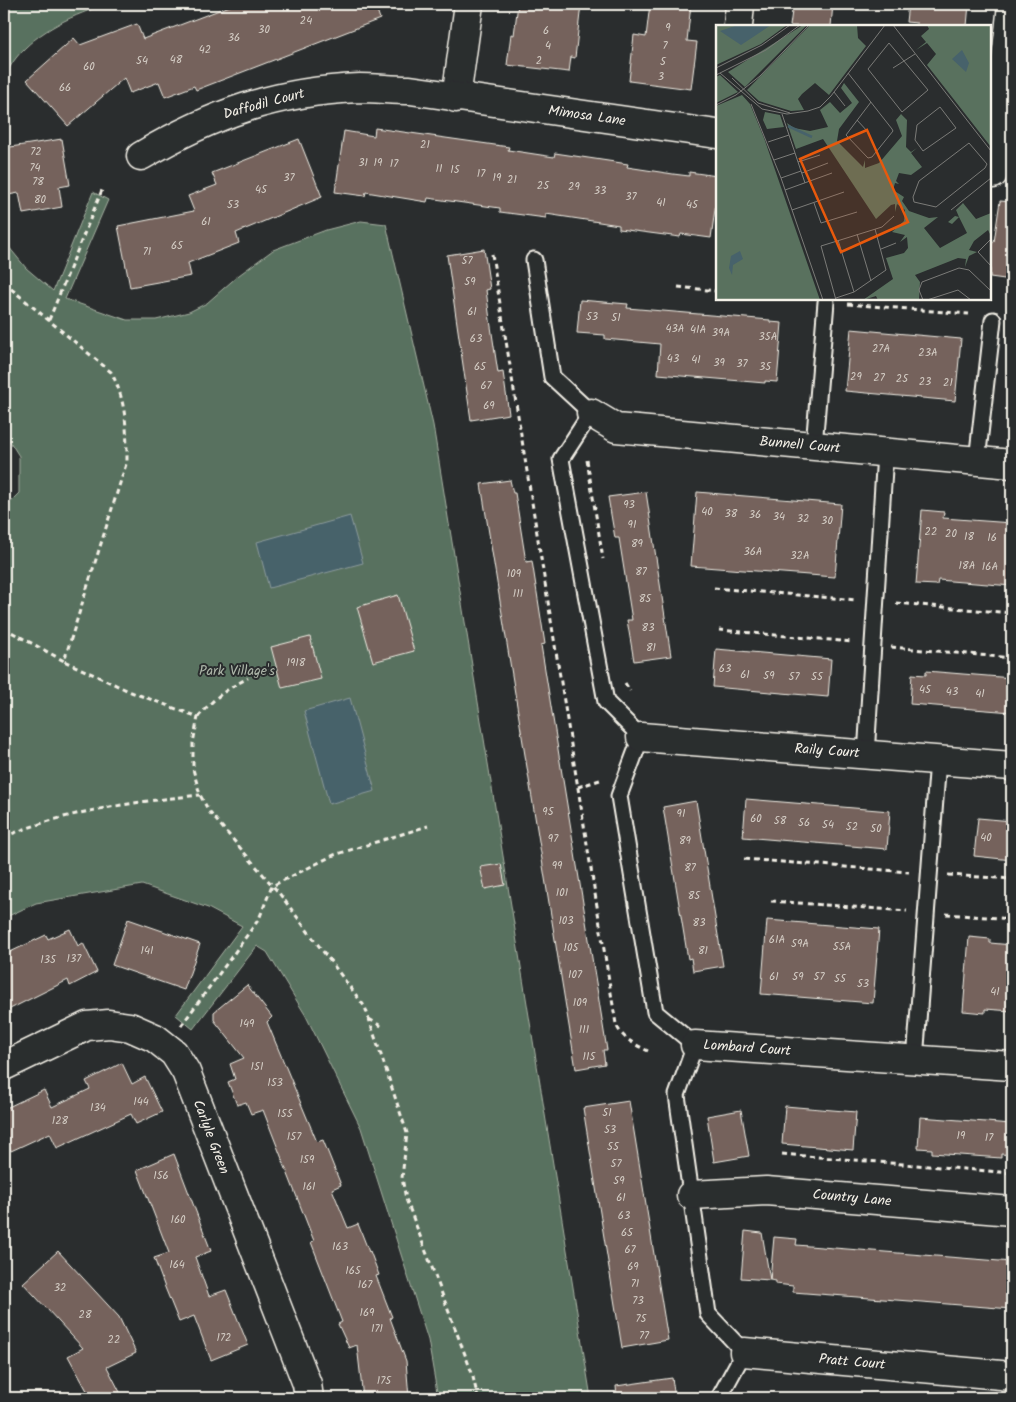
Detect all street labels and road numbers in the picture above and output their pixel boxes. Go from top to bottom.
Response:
street label: Daffodil Court [221,82,308,125]
street label: Mimosa Lane [547,100,628,132]
street label: Bunnell Court [759,431,842,460]
street label: Raily Court [794,738,861,764]
street label: Lombard Court [702,1034,792,1062]
street label: Carlyle Green [187,1097,235,1177]
street label: Country Lane [812,1184,893,1212]
street label: Pratt Court [818,1348,887,1376]

